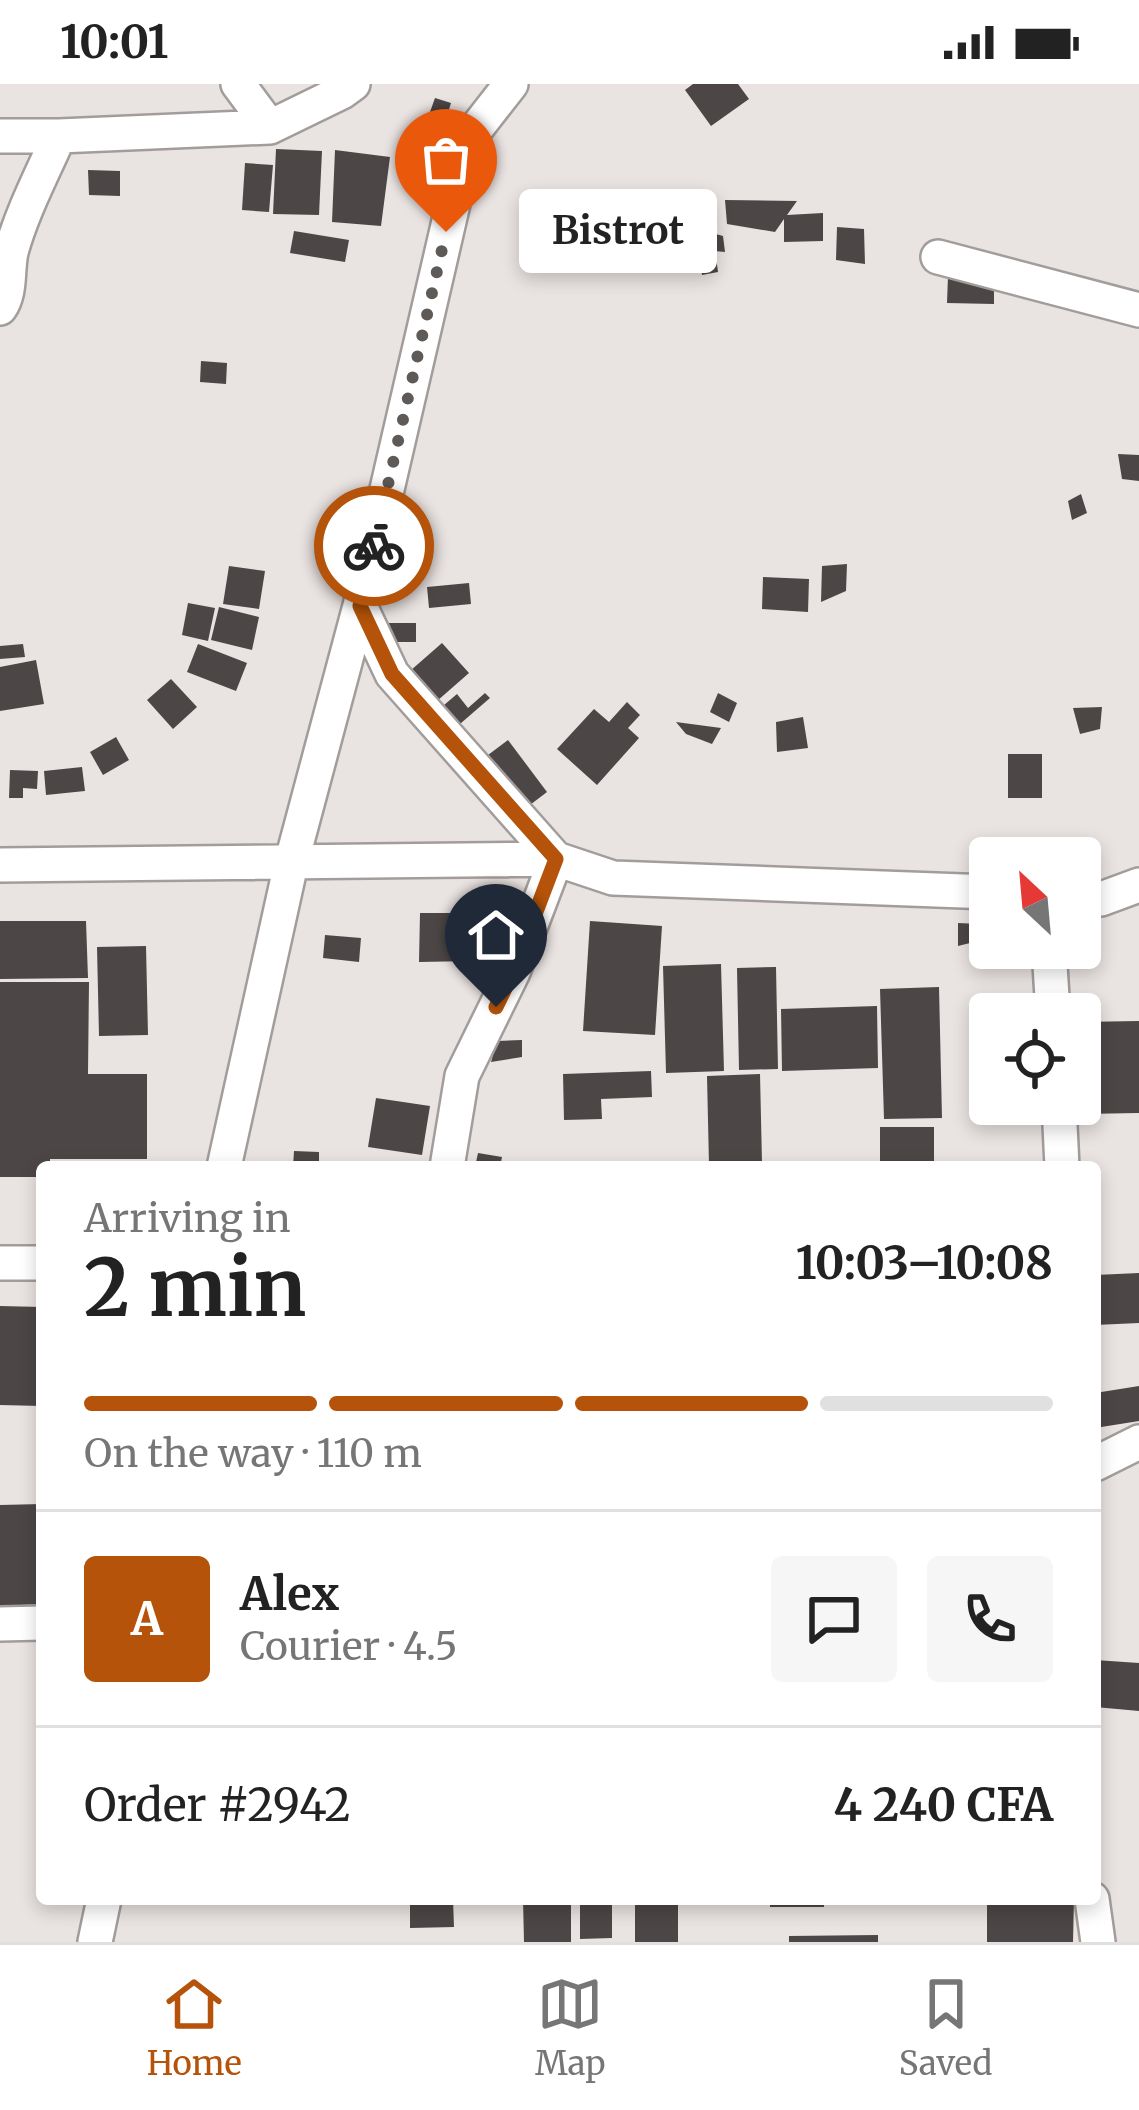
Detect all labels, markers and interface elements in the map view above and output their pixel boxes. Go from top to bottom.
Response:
text: 10:01 [60,14,168,70]
pin [395,109,497,232]
icon: bag [413,127,479,193]
callout: Bistrot [518,190,716,274]
text: Bistrot [552,206,684,255]
courier [314,486,434,606]
icon: bike [341,513,407,579]
north arrow [969,837,1101,969]
map controls [969,837,1101,1125]
pin [445,884,547,1007]
icon: home [463,902,529,968]
button: locate [969,993,1101,1125]
text: Arriving in [84,1194,291,1243]
text: 10:03–10:08 [796,1235,1053,1291]
text: 2 min [84,1239,306,1337]
text: On the way · 110 m [84,1429,422,1478]
button: chat [771,1556,897,1682]
button: phone [927,1556,1053,1682]
text: Alex [240,1566,339,1622]
text: A [131,1591,163,1647]
text: Courier · 4.5 [240,1622,458,1671]
text: Order #2942 [84,1777,351,1833]
text: 4 240 CFA [834,1777,1053,1833]
tab: Home [147,1971,242,2084]
tab: Map [535,1971,605,2084]
tab: Saved [899,1971,992,2084]

